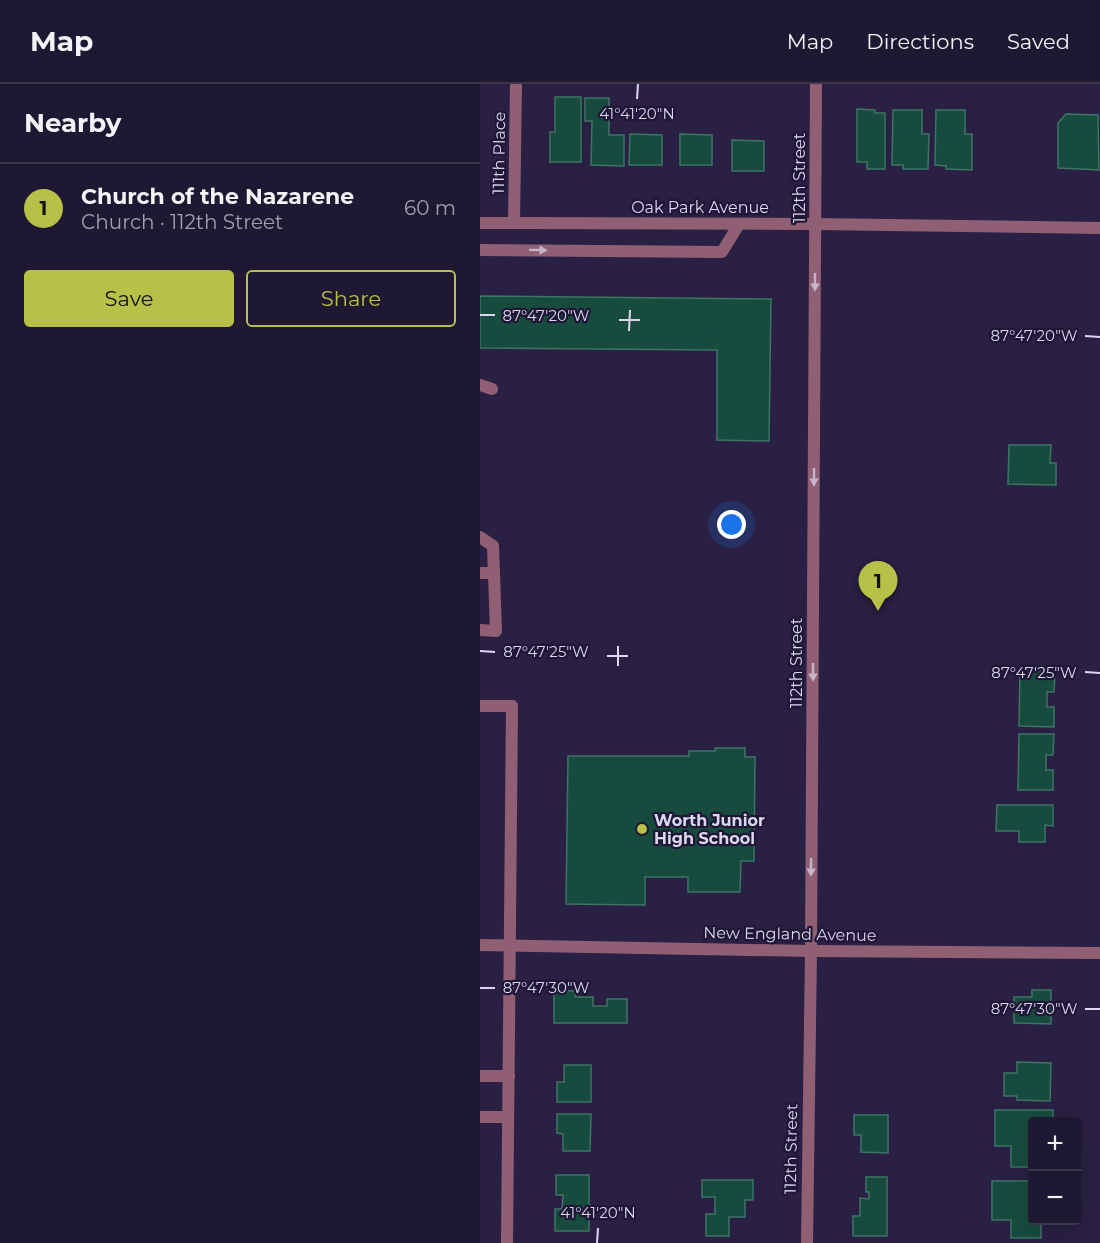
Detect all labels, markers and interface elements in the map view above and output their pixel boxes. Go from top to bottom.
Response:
text: Map [30,24,93,58]
text: Map [787,29,833,54]
text: Directions [866,29,974,54]
text: Saved [1007,29,1070,54]
text: 41°41'20"N [599,104,675,123]
text: Nearby [24,107,121,139]
street label: 111th Place [489,112,509,194]
street label: 112th Street [790,132,809,223]
text: Church of the Nazarene [81,183,354,210]
text: 1 [40,196,47,220]
text: 60 m [404,196,456,220]
street label: Oak Park Avenue [631,198,769,217]
text: Church · 112th Street [81,210,283,234]
one-way arrow [529,246,548,255]
button: Save [24,270,234,327]
button: Share [246,270,456,327]
one-way arrow [810,273,820,292]
text: 87°47'20"W [503,306,590,325]
text: 87°47'20"W [991,326,1078,345]
one-way arrow [809,468,819,487]
your location [717,510,746,539]
pin: 1 [858,562,898,611]
street label: 112th Street [787,617,806,708]
text: 87°47'25"W [503,642,589,661]
one-way arrow [808,663,817,682]
text: 87°47'25"W [991,663,1077,682]
place label: Worth Junior High School [654,811,765,848]
marker: Worth Junior High School [635,822,649,836]
one-way arrow [806,858,816,877]
street label: New England Avenue [703,923,877,945]
text: 87°47'30"W [503,978,590,997]
text: 87°47'30"W [991,999,1078,1018]
street label: 112th Street [781,1103,801,1194]
map controls [1028,1117,1082,1225]
button: + [1028,1117,1082,1171]
button: − [1028,1171,1082,1225]
text: 41°41'20"N [560,1203,636,1222]

